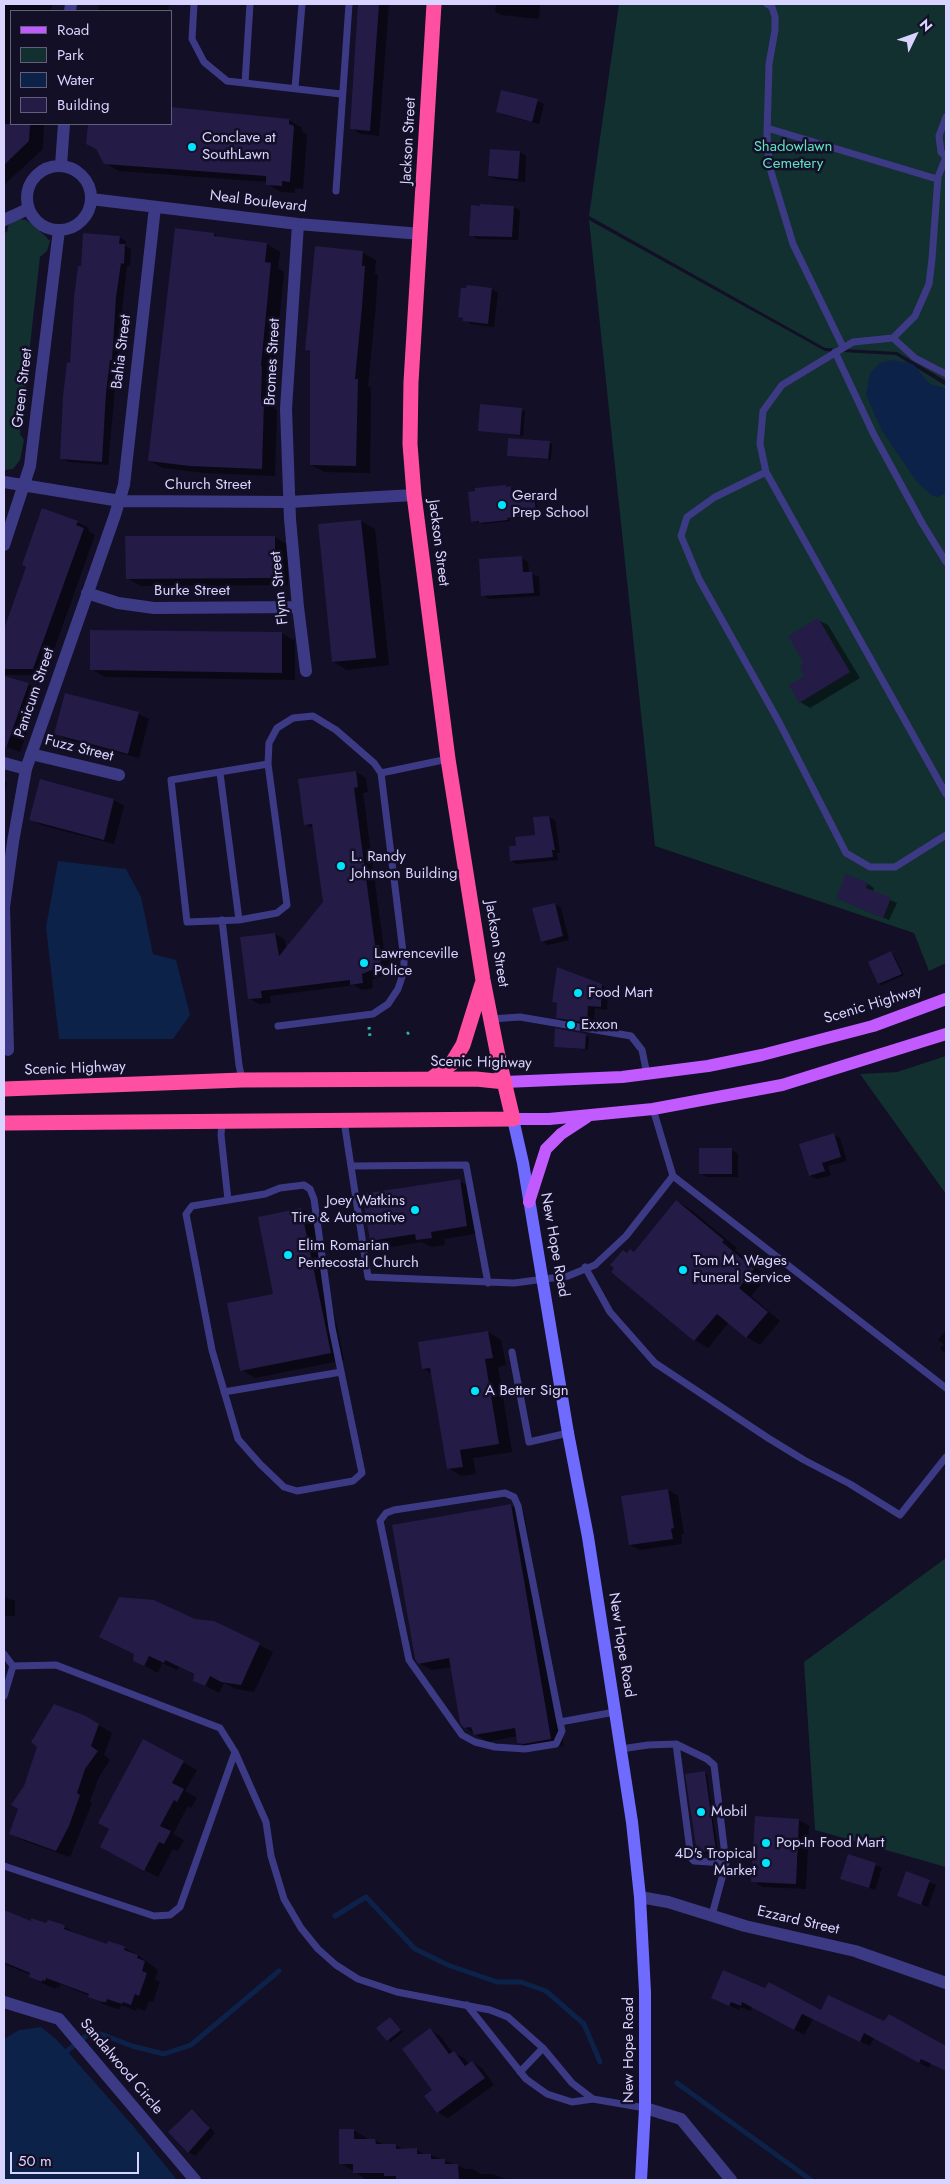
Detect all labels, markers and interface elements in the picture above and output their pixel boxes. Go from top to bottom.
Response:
legend [10,10,172,125]
north arrow [890,10,940,60]
text: N [915,14,937,36]
text: Road [57,19,89,41]
text: Park [57,44,84,66]
text: Water [57,69,94,91]
text: Building [57,94,109,116]
street label: Jackson Street [398,97,420,185]
place label: Conclave at SouthLawn [202,129,276,164]
park label: Shadowlawn Cemetery [754,138,832,173]
marker: Conclave at SouthLawn [186,141,198,153]
street label: Neal Boulevard [209,187,307,217]
street label: Bahia Street [109,314,135,390]
street label: Bromes Street [262,318,284,406]
street label: Green Street [9,347,37,429]
street label: Church Street [165,476,251,494]
place label: Gerard Prep School [512,487,589,522]
street label: Jackson Street [424,499,452,587]
marker: Gerard Prep School [496,499,508,511]
street label: Flynn Street [267,550,293,626]
street label: Burke Street [154,582,230,600]
street label: Panicum Street [11,646,59,740]
street label: Fuzz Street [43,732,115,766]
place label: L. Randy Johnson Building [351,848,458,883]
marker: L. Randy Johnson Building [335,860,347,872]
street label: Jackson Street [480,900,512,988]
place label: Lawrenceville Police [374,945,458,980]
marker: Lawrenceville Police [358,957,370,969]
street label: Scenic Highway [822,982,924,1028]
place label: Food Mart [588,984,653,1002]
marker: Food Mart [572,987,584,999]
place label: Exxon [581,1016,618,1034]
marker: Exxon [565,1019,577,1031]
street label: Scenic Highway [430,1053,532,1073]
street label: Scenic Highway [24,1058,126,1080]
street label: New Hope Road [536,1191,572,1299]
place label: Joey Watkins Tire & Automotive [292,1192,405,1227]
marker: Joey Watkins Tire & Automotive [409,1204,421,1216]
place label: Elim Romarian Pentecostal Church [298,1237,419,1272]
marker: Elim Romarian Pentecostal Church [282,1249,294,1261]
place label: Tom M. Wages Funeral Service [693,1252,791,1287]
marker: Tom M. Wages Funeral Service [677,1264,689,1276]
place label: A Better Sign [485,1382,569,1400]
marker: A Better Sign [469,1385,481,1397]
street label: New Hope Road [604,1591,638,1699]
place label: Mobil [711,1803,747,1821]
marker: Mobil [695,1806,707,1818]
place label: Pop-In Food Mart [776,1834,884,1852]
marker: Pop-In Food Mart [760,1837,772,1849]
place label: 4D's Tropical Market [675,1845,756,1880]
marker: 4D's Tropical Market [760,1857,772,1869]
street label: Ezzard Street [755,1903,841,1939]
street label: New Hope Road [620,1997,638,2103]
street label: Sandalwood Circle [76,2015,166,2119]
scale bar [12,2142,141,2174]
text: 50 m [18,2150,52,2172]

